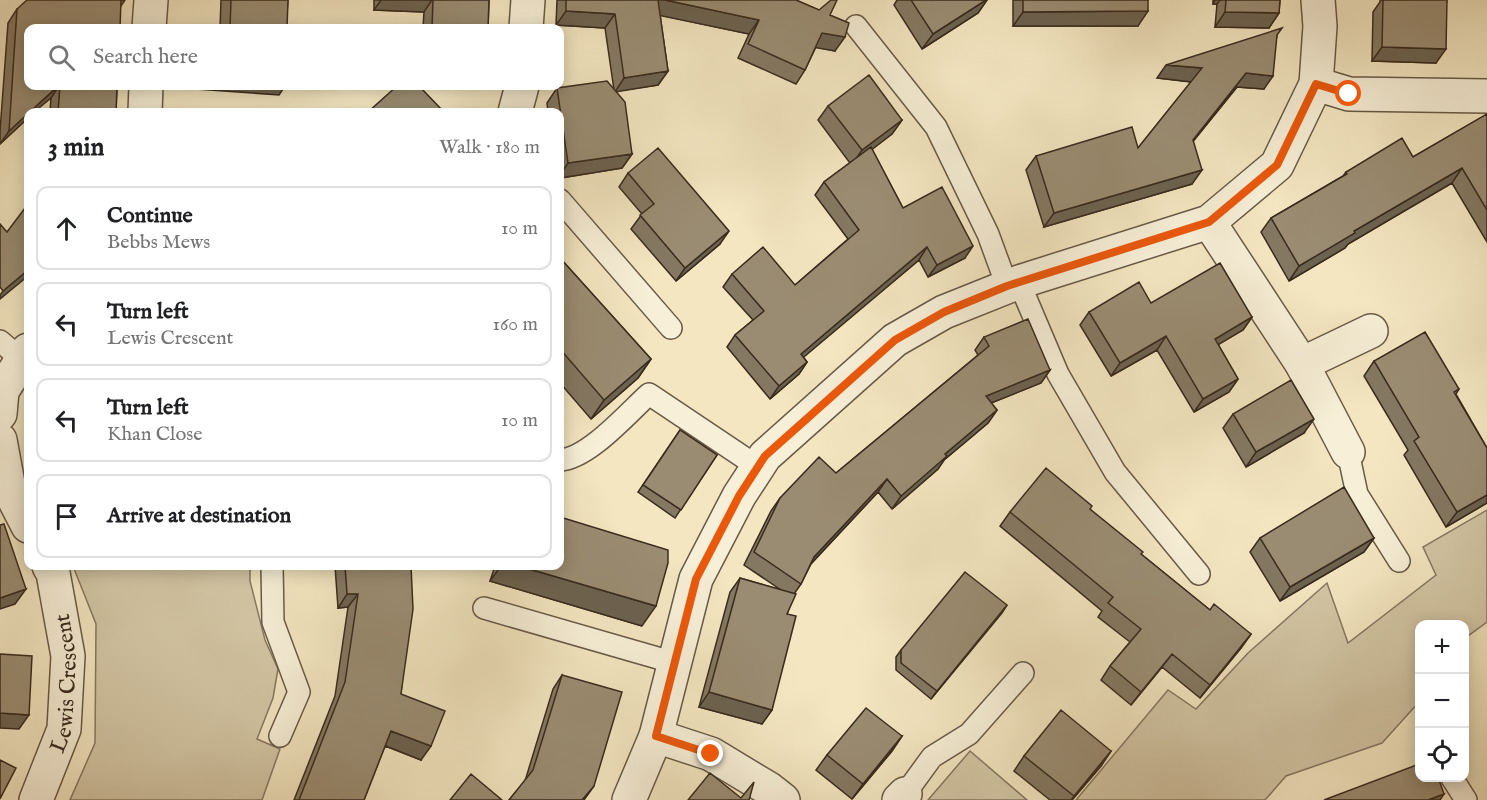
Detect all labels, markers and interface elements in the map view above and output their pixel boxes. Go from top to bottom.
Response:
search box [24,24,564,90]
icon: search [45,41,78,74]
text: Search here [93,43,198,71]
route start [1335,80,1361,106]
text: 3 min [48,131,104,164]
text: Walk · 180 m [439,135,540,160]
text: Continue [107,202,193,230]
icon: ahead [50,212,83,245]
text: 10 m [501,216,538,241]
text: Bebbs Mews [107,230,210,255]
text: Turn left [107,298,189,326]
icon: left [50,308,83,341]
text: 160 m [492,312,538,337]
text: Lewis Crescent [107,326,233,351]
text: Turn left [107,394,189,422]
icon: left [50,404,83,437]
text: 10 m [501,408,538,433]
text: Khan Close [107,422,202,447]
icon: arrive [50,500,83,533]
text: Arrive at destination [107,502,291,530]
street label: Lewis Crescent [44,611,84,757]
map controls [1415,620,1469,782]
button: + [1415,620,1469,674]
button: − [1415,674,1469,728]
button: locate [1415,728,1469,782]
route end [697,740,723,766]

